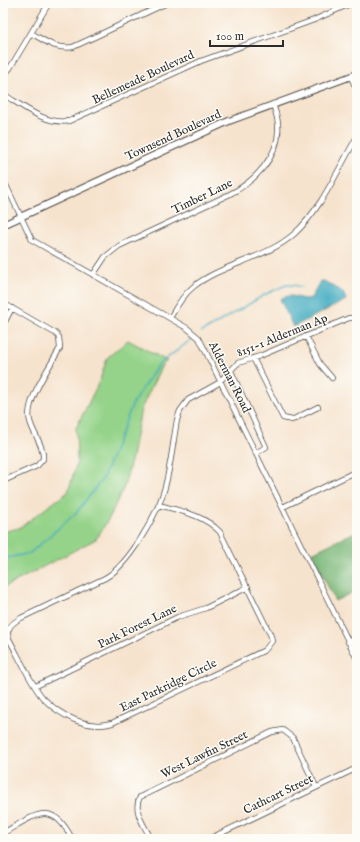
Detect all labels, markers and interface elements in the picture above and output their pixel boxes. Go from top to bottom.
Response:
scale bar [210,22,283,48]
text: 100 m [216,29,244,44]
street label: Bellemeade Boulevard [90,47,197,108]
street label: Townsend Boulevard [123,106,224,164]
street label: Timber Lane [169,175,235,218]
street label: 8151-1 Alderman Ap [235,310,331,361]
street label: Alderman Road [205,338,254,416]
street label: Park Forest Lane [95,601,180,652]
street label: East Parkridge Circle [117,655,220,715]
street label: West Lawfin Street [158,727,250,782]
street label: Cathcart Street [241,771,315,818]

